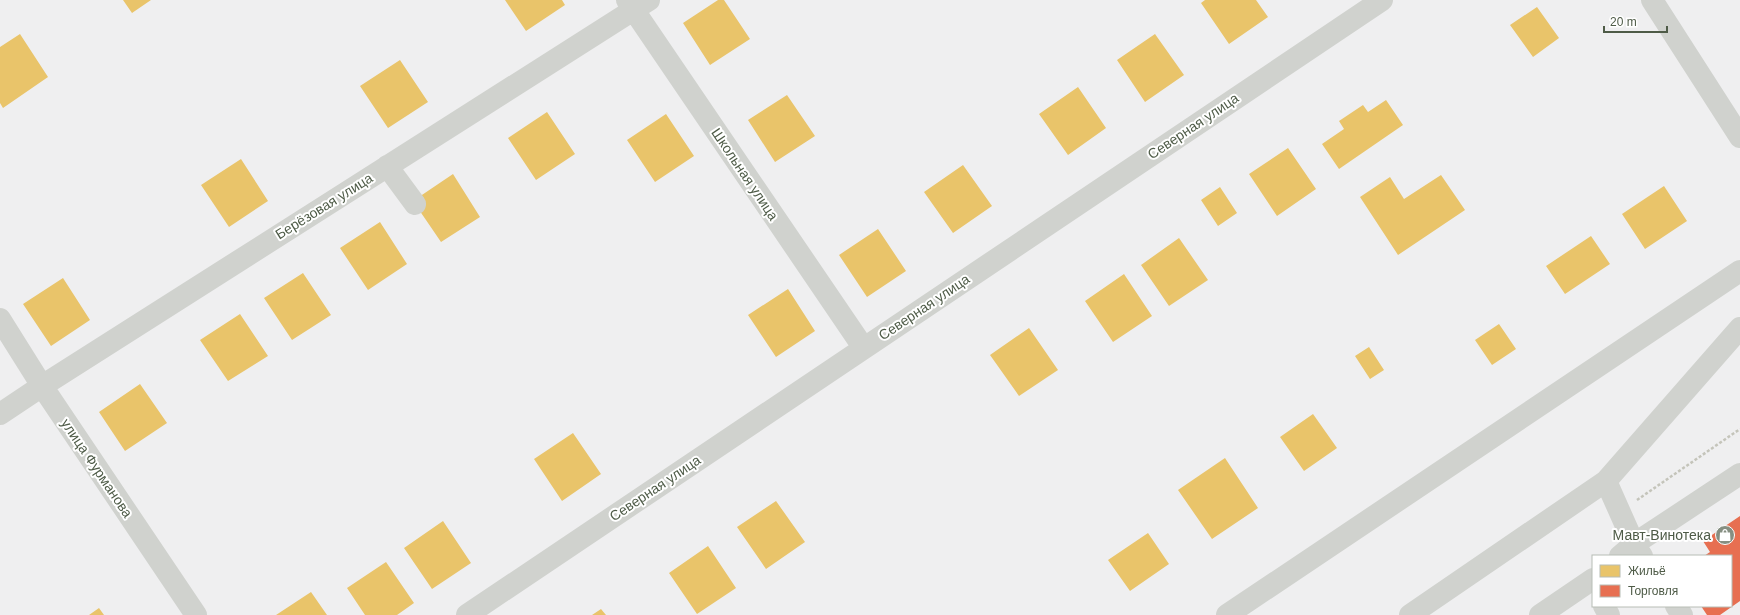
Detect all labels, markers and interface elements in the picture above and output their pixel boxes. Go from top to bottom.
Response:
scale bar [1604,8,1667,34]
text: 20 m [1610,15,1637,29]
street label: Северная улица [1144,90,1242,162]
street label: Школьная улица [708,125,782,223]
street label: Берёзовая улица [272,170,376,242]
street label: Северная улица [875,271,973,343]
street label: улица Фурманова [58,416,136,521]
street label: Северная улица [606,452,704,524]
shop icon: Мавт-Винотека [1714,524,1736,546]
place label: Мавт-Винотека [1613,527,1711,543]
legend [1592,555,1732,607]
text: Жильё [1628,564,1666,578]
text: Торговля [1628,584,1678,598]

